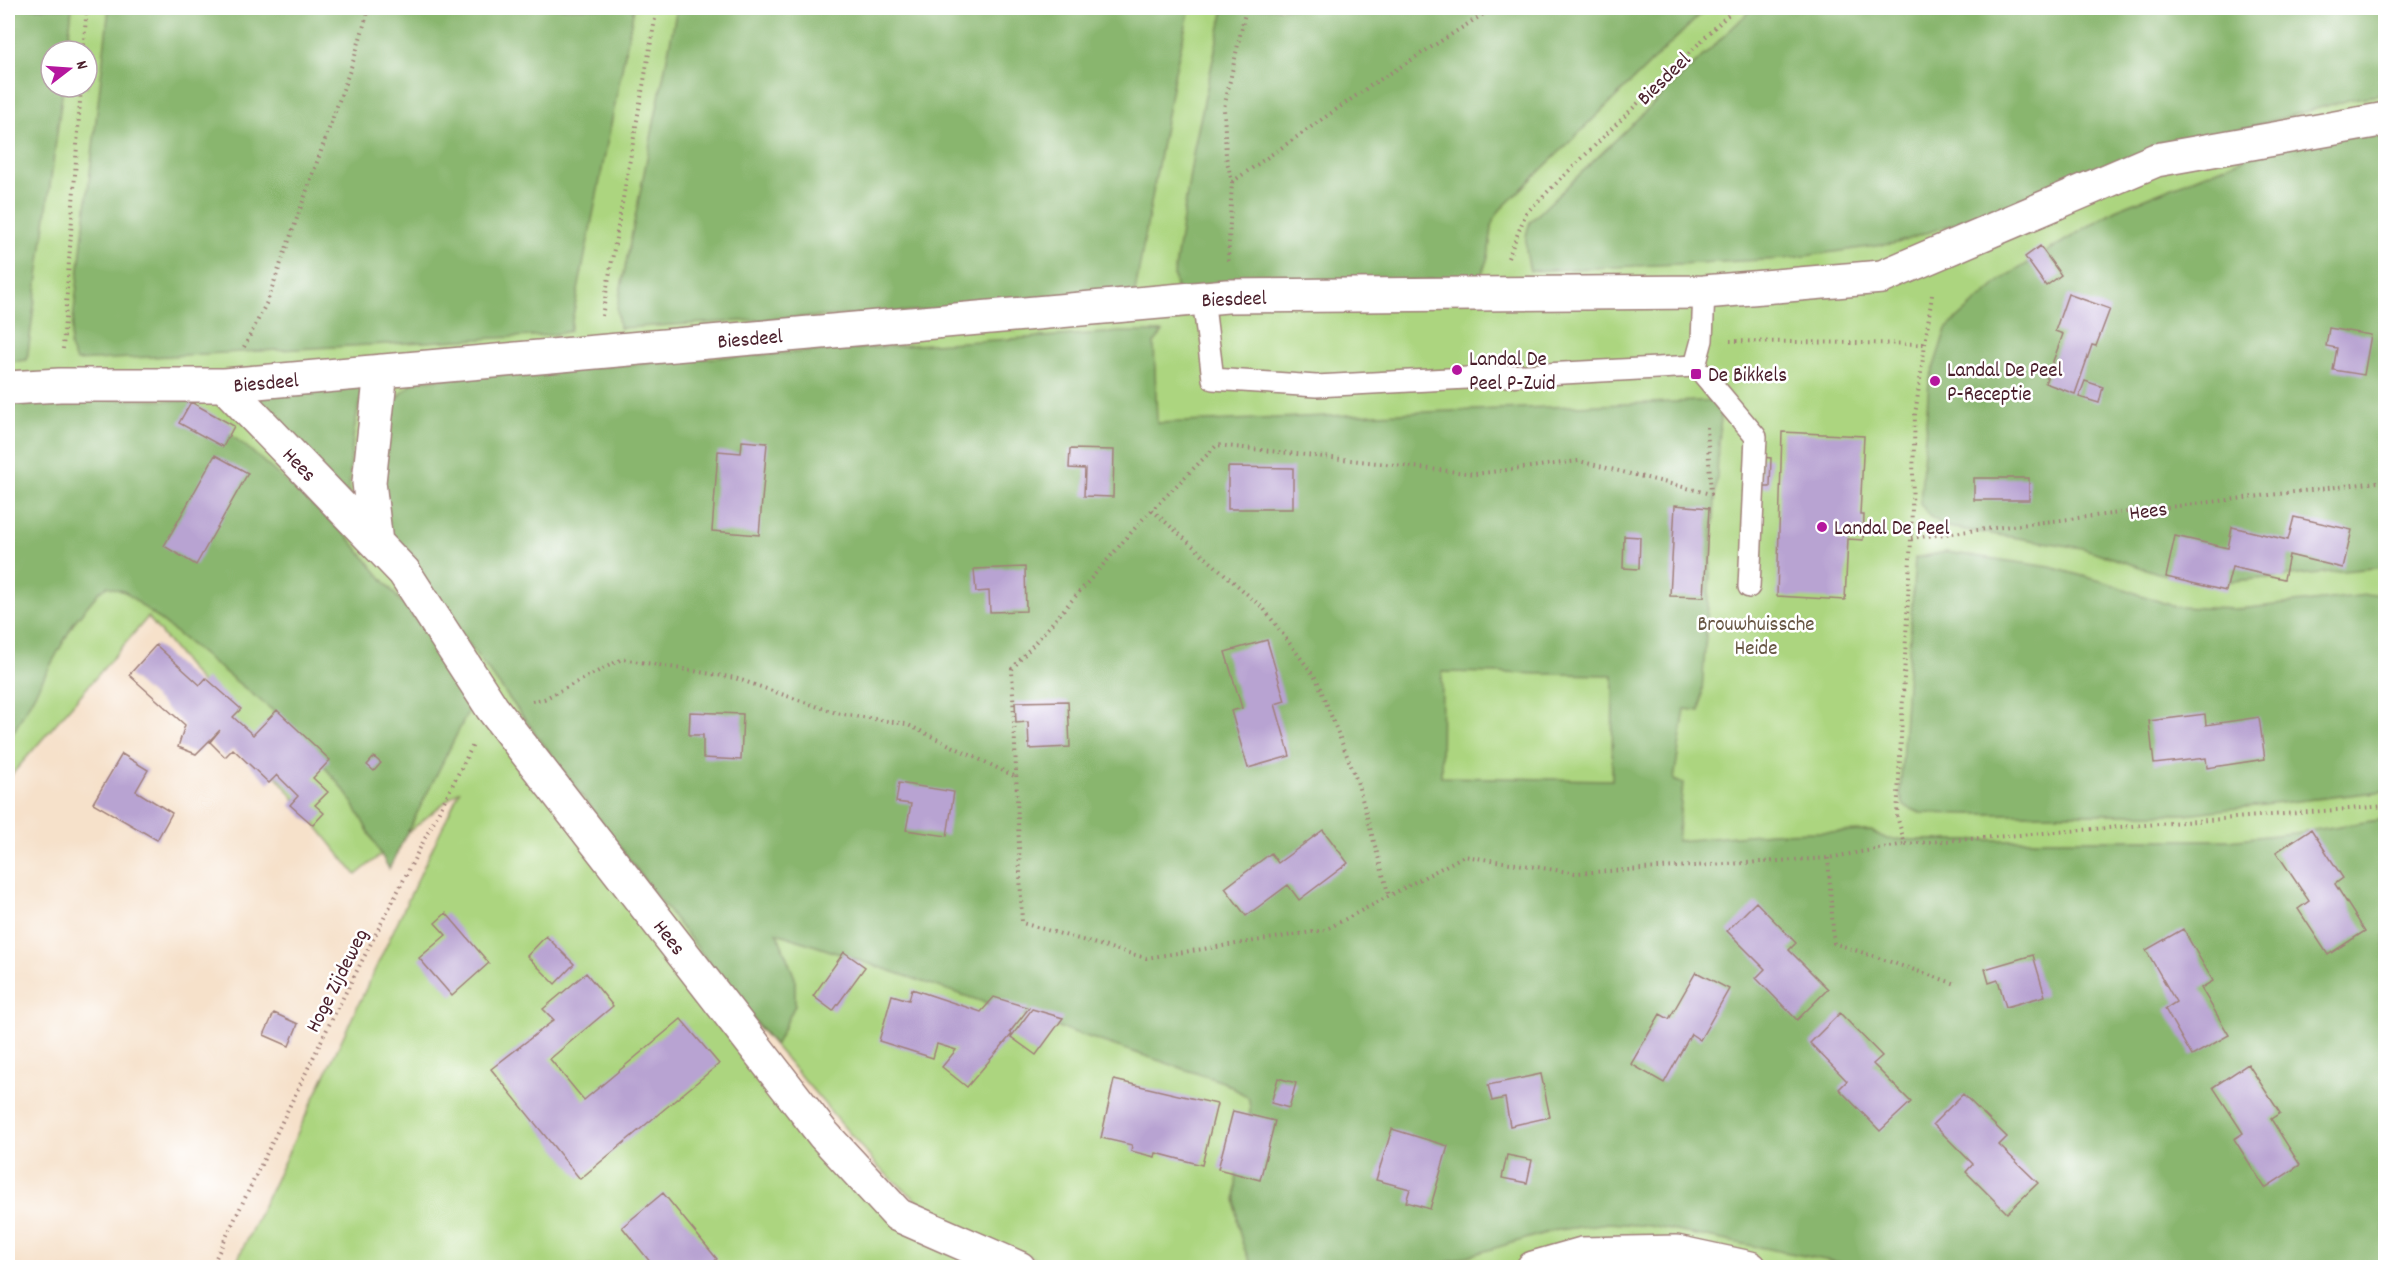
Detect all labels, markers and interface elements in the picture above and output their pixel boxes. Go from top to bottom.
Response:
north arrow [39,39,99,99]
street label: Biesdeel [1631,47,1699,114]
text: N [69,58,93,73]
street label: Biesdeel [1201,285,1267,317]
street label: Biesdeel [716,323,784,359]
place label: Landal De Peel P-Zuid [1469,346,1556,400]
place label: Landal De Peel P-Receptie [1947,357,2063,411]
place label: De Bikkels [1708,362,1787,392]
marker: Landal De Peel P-Zuid [1450,363,1464,377]
street label: Biesdeel [232,367,300,403]
marker: De Bikkels [1689,367,1703,381]
marker: Landal De Peel P-Receptie [1928,374,1942,388]
street label: Hees [274,442,322,490]
street label: Hees [2128,496,2169,530]
place label: Landal De Peel [1834,515,1950,545]
marker: Landal De Peel [1815,520,1829,534]
park label: Brouwhuissche Heide [1697,611,1815,665]
street label: Hees [644,915,691,963]
street label: Hoge Zijdeweg [300,924,378,1039]

